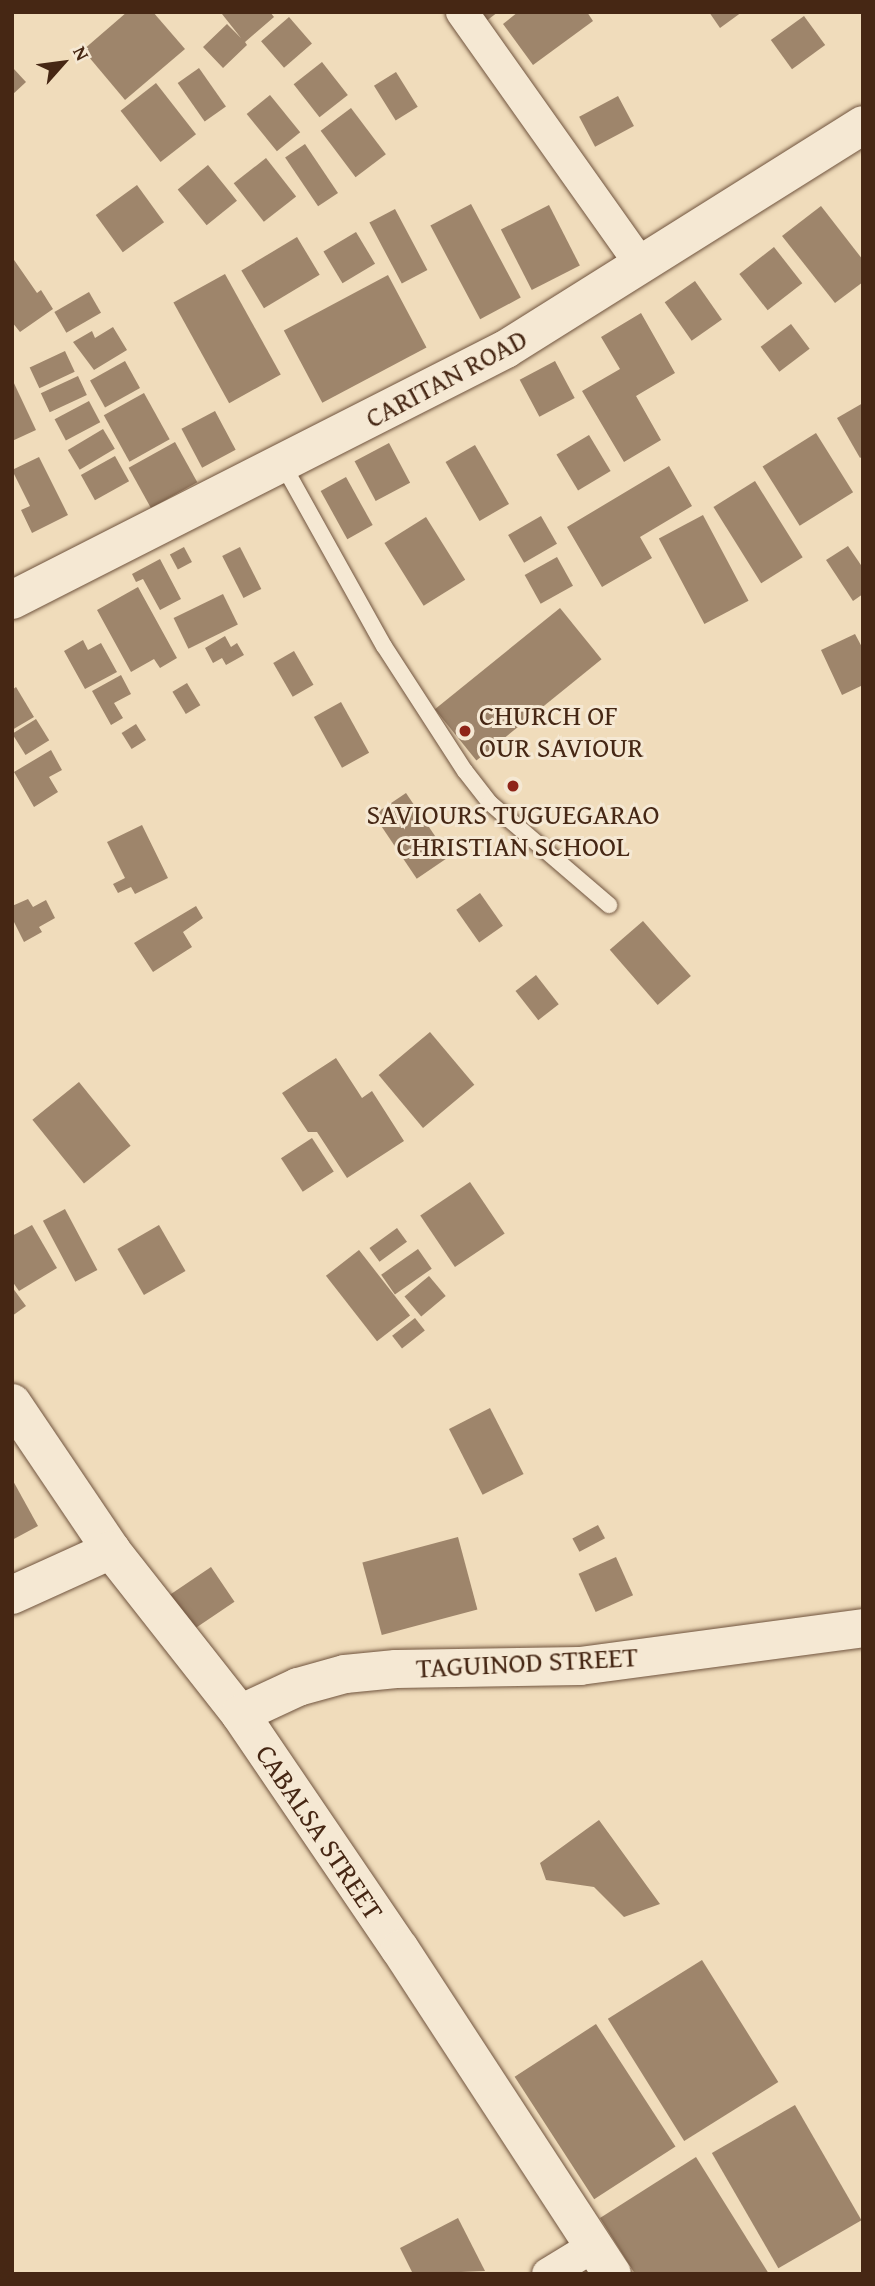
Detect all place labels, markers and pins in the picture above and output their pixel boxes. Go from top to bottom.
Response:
place label: CHURCH OF OUR SAVIOUR [479,698,644,764]
marker: CHURCH OF OUR SAVIOUR [457,723,473,739]
marker: SAVIOURS TUGUEGARAO CHRISTIAN SCHOOL [505,778,521,794]
place label: SAVIOURS TUGUEGARAO CHRISTIAN SCHOOL [366,797,660,863]

